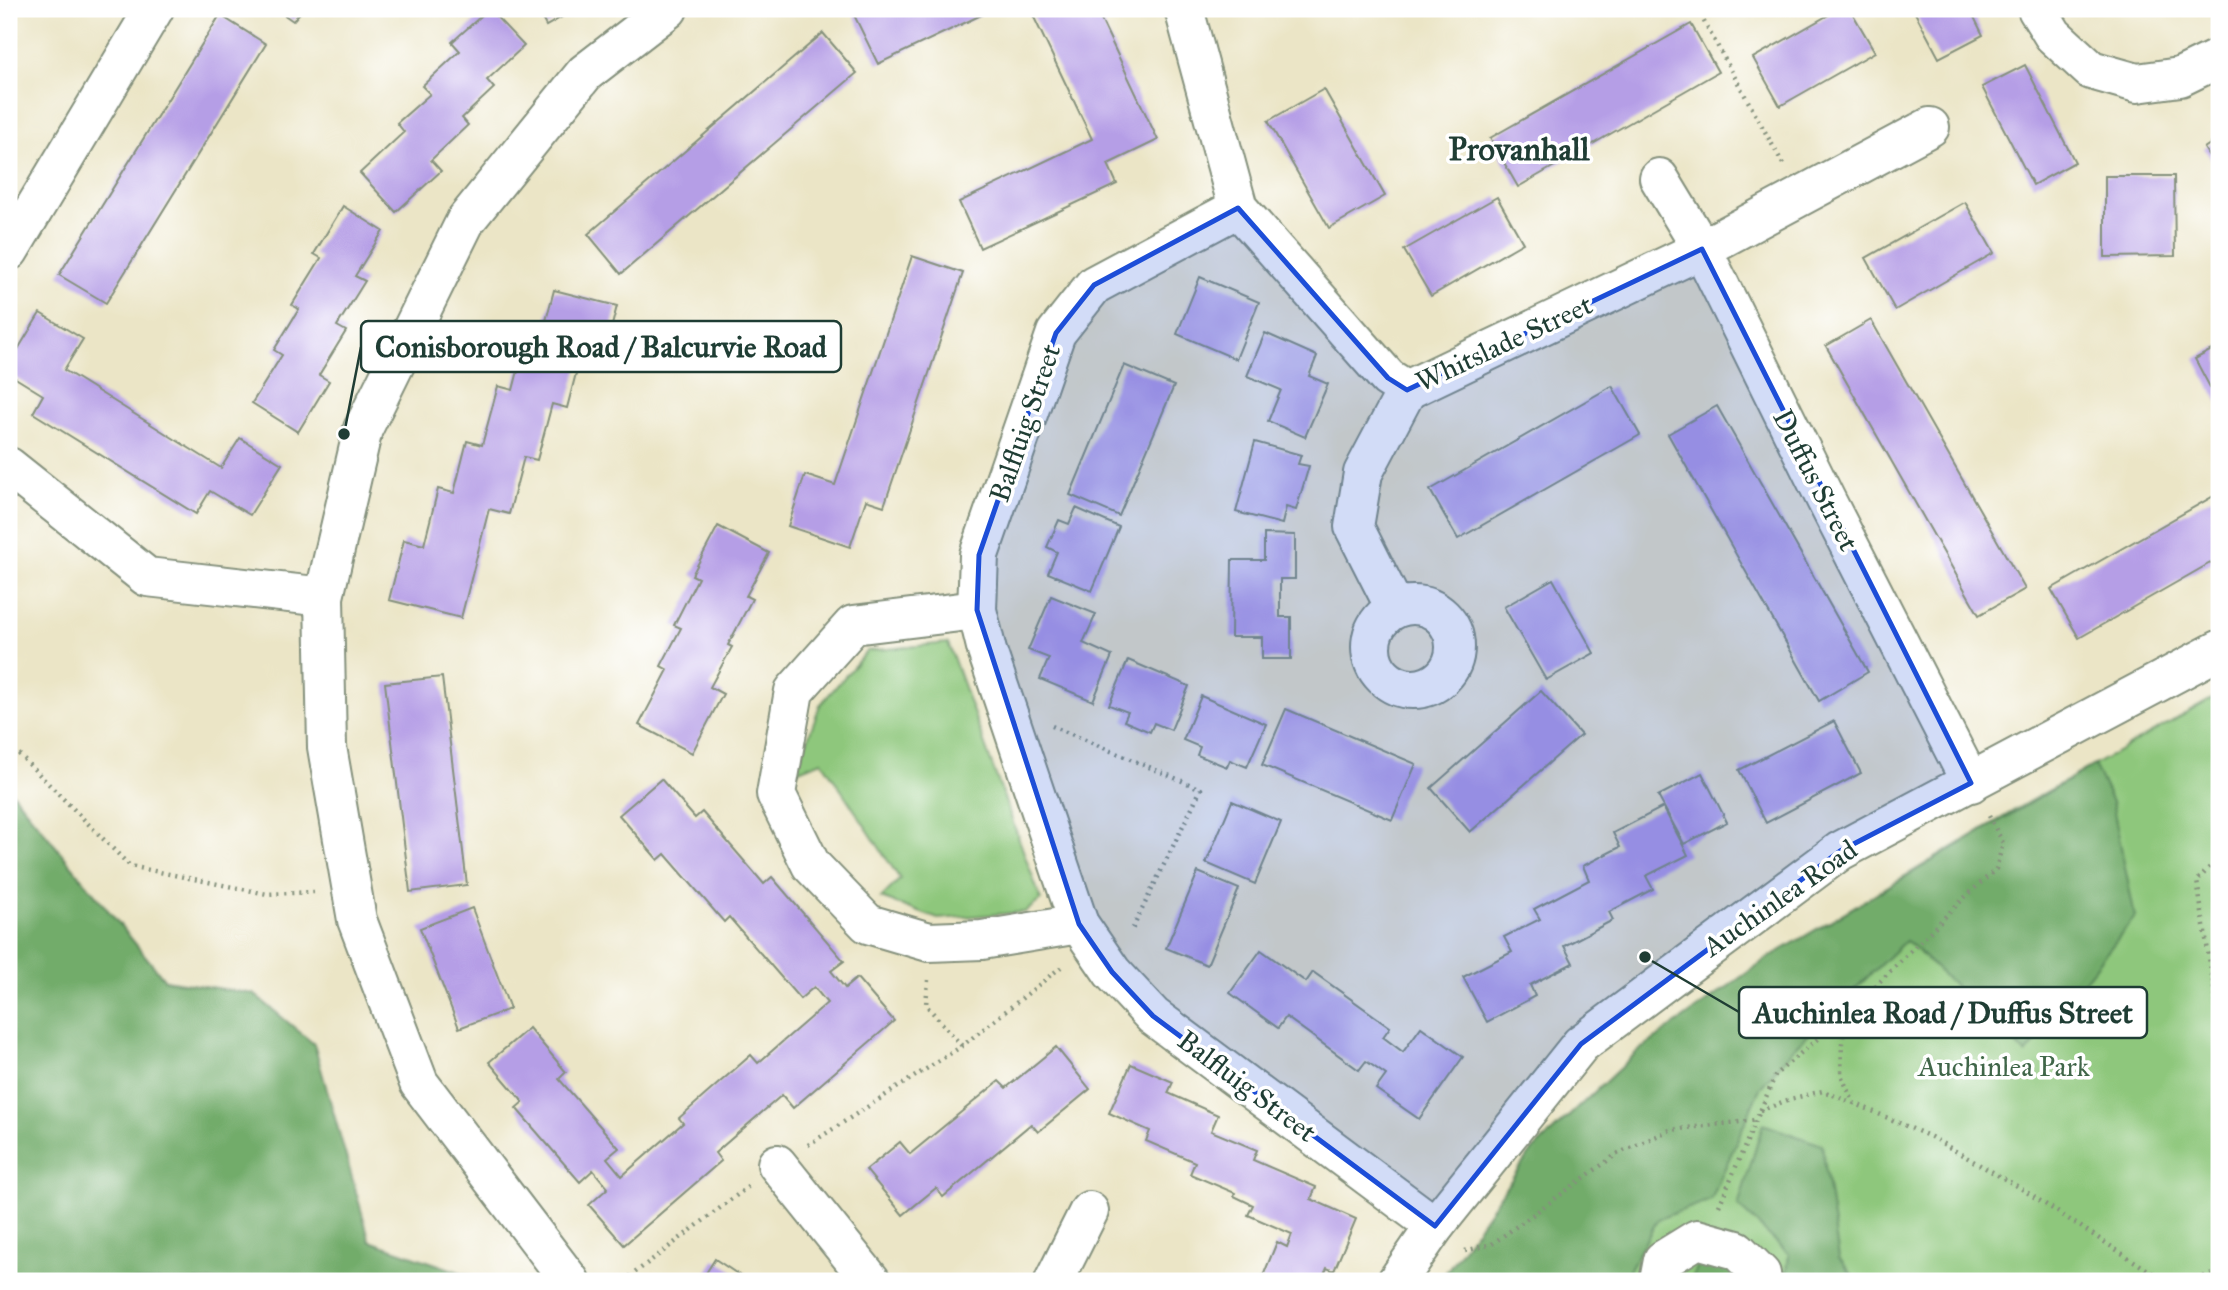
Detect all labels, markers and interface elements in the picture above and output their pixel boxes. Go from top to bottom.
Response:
district label: Provanhall [1449,130,1591,169]
street label: Whitslade Street [1410,287,1598,399]
callout: Conisborough Road / Balcurvie Road [361,321,841,372]
text: Conisborough Road / Balcurvie Road [375,329,828,365]
street label: Balfluig Street [982,339,1068,507]
street label: Duffus Street [1765,403,1867,557]
street label: Auchinlea Road [1695,832,1864,965]
callout: Auchinlea Road / Duffus Street [1739,987,2147,1038]
text: Auchinlea Road / Duffus Street [1751,995,2133,1031]
street label: Balfluig Street [1171,1022,1323,1150]
park label: Auchinlea Park [1917,1049,2090,1084]

